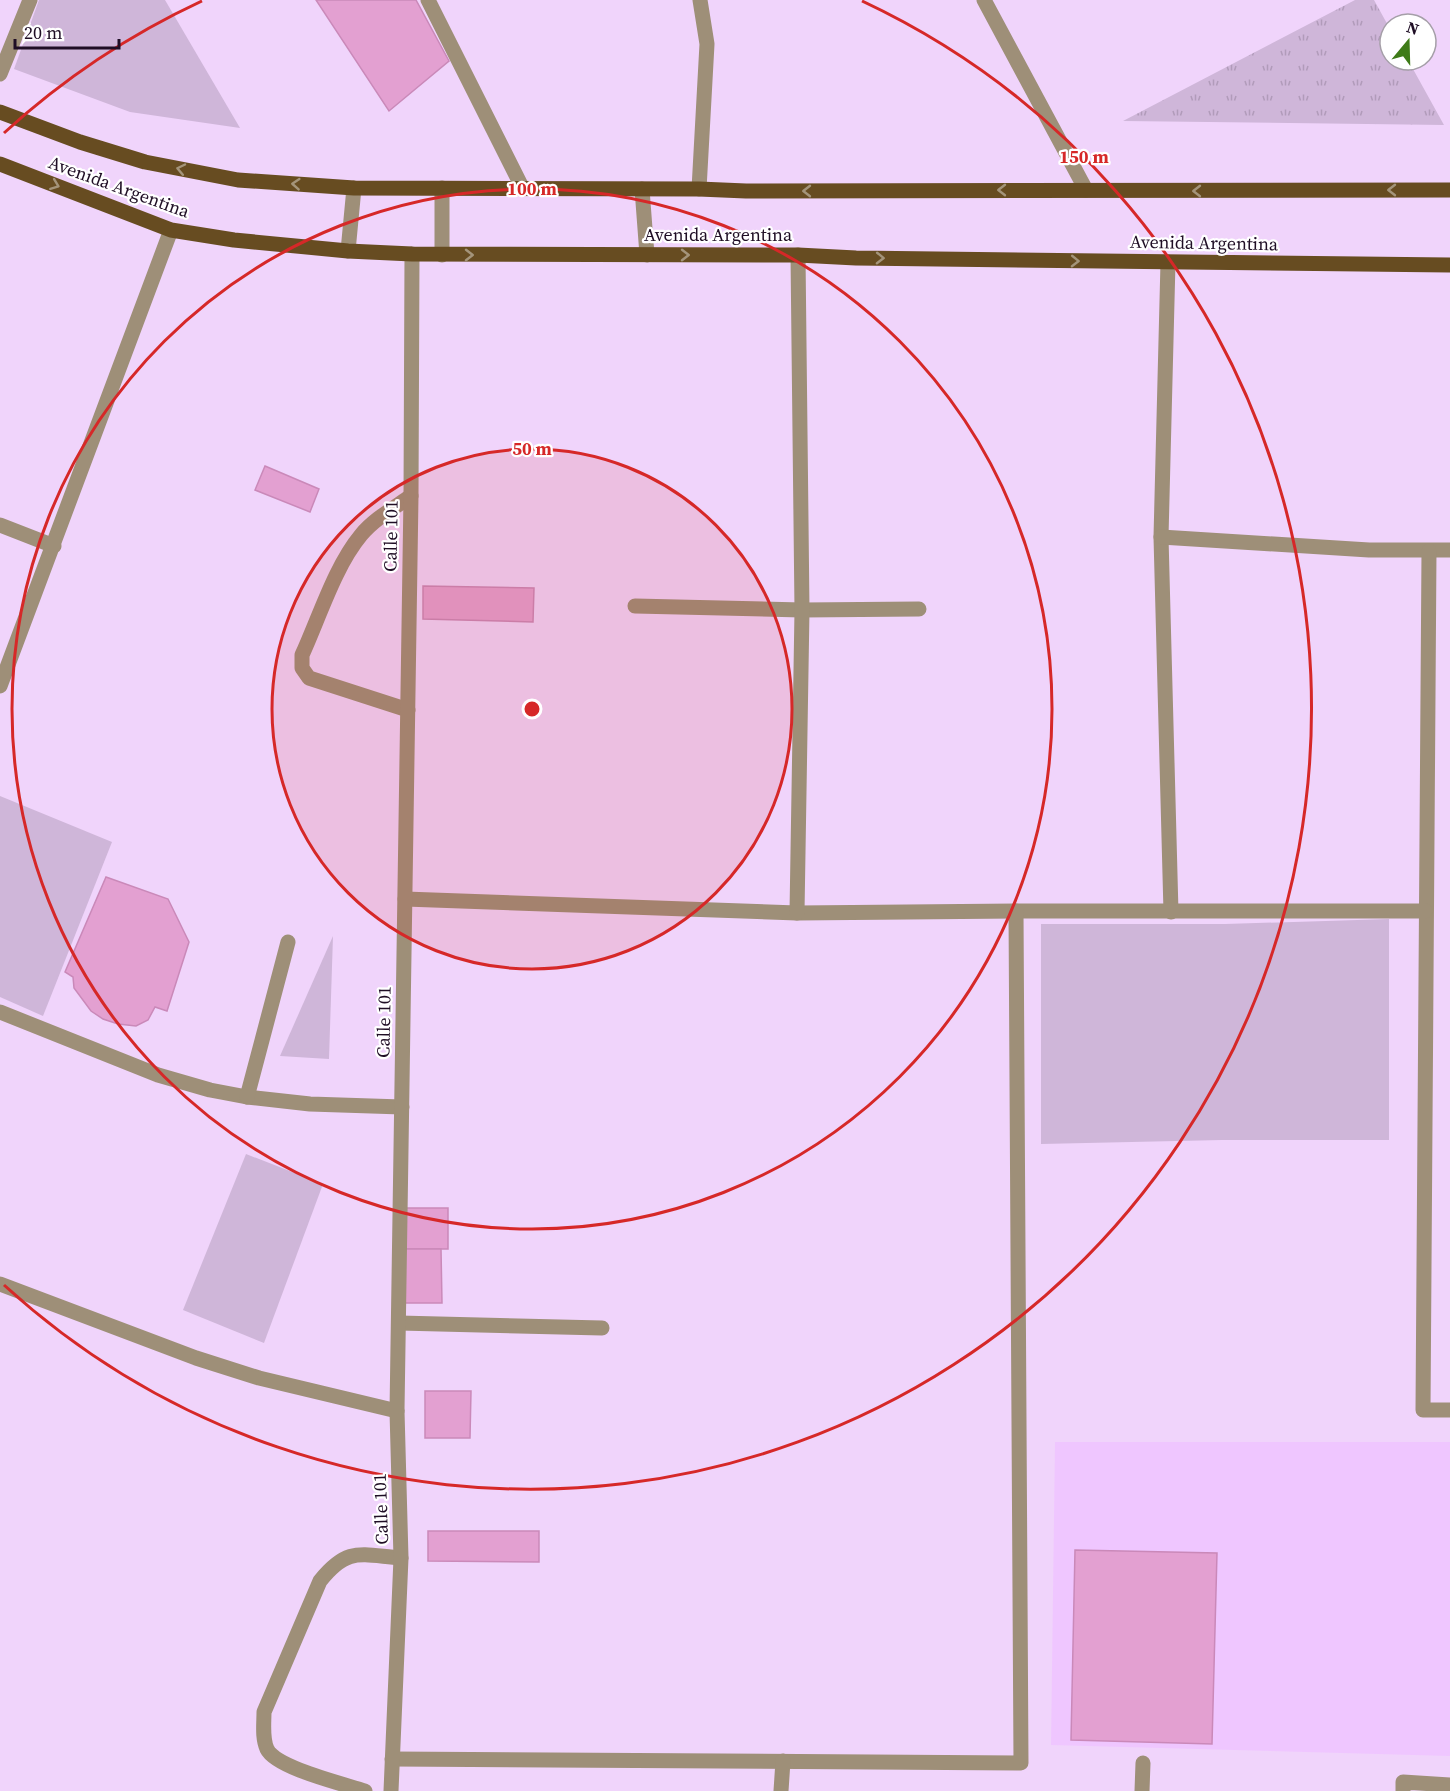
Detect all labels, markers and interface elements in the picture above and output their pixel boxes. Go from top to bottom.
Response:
scale bar [15,12,118,50]
north arrow [1378,12,1438,72]
text: N [1404,16,1422,40]
text: 20 m [24,20,62,45]
text: 150 m [1059,144,1109,169]
street label: Avenida Argentina [45,149,194,224]
one-way arrow [176,163,186,176]
text: 100 m [507,176,557,201]
one-way arrow [48,178,59,190]
one-way arrow [292,178,301,191]
one-way arrow [997,184,1006,196]
one-way arrow [1387,184,1396,196]
one-way arrow [802,185,811,197]
one-way arrow [1192,185,1201,197]
street label: Avenida Argentina [644,222,793,247]
street label: Avenida Argentina [1130,229,1279,256]
one-way arrow [465,249,474,261]
one-way arrow [681,249,690,261]
one-way arrow [876,252,885,264]
one-way arrow [1071,254,1080,267]
text: 50 m [512,436,552,461]
street label: Calle 101 [377,500,404,572]
centre of rings [522,699,542,719]
street label: Calle 101 [370,986,397,1058]
street label: Calle 101 [367,1473,394,1545]

